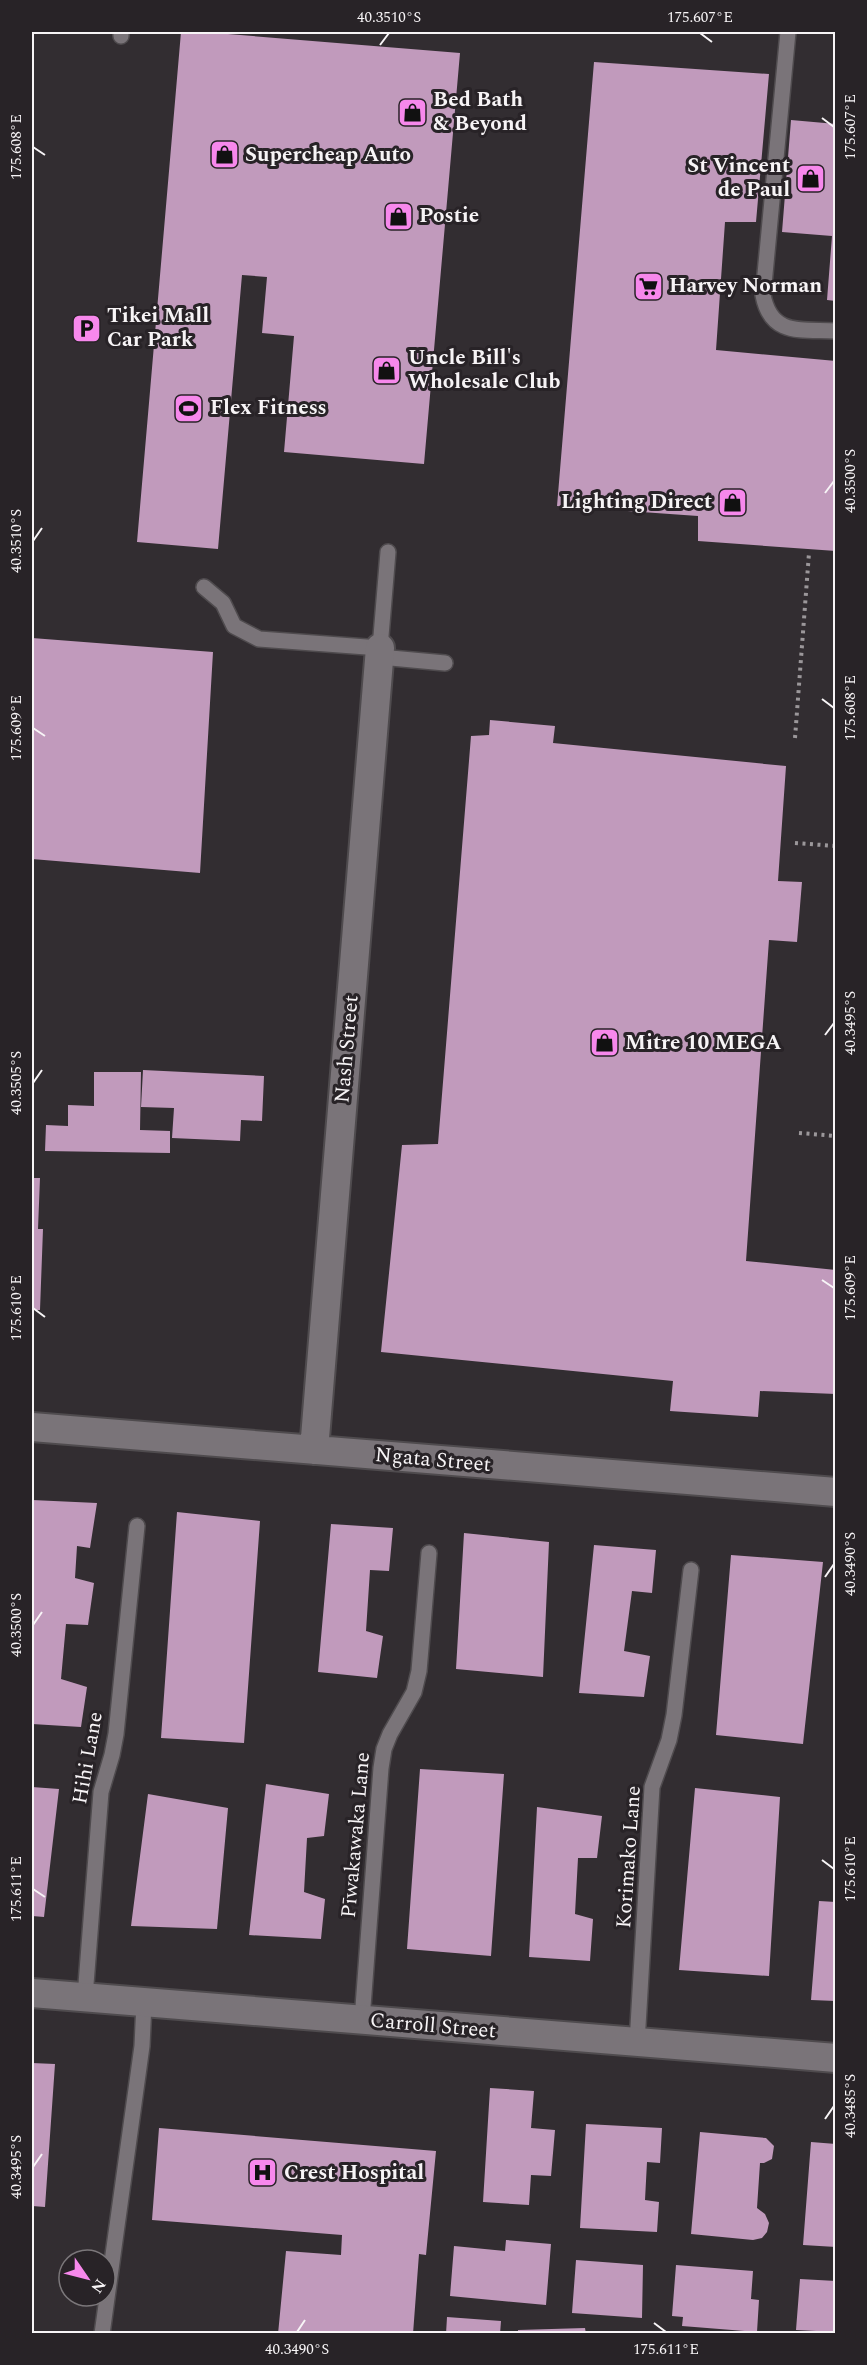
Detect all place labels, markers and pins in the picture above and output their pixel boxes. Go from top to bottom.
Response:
place label: Bed Bath & Beyond [433,84,527,140]
shop icon: Bed Bath & Beyond [396,96,428,128]
shop icon: Supercheap Auto [208,139,240,171]
place label: Supercheap Auto [245,139,411,171]
place label: St Vincent de Paul [687,150,790,206]
shop icon: St Vincent de Paul [795,162,827,194]
shop icon: Postie [382,200,414,232]
place label: Postie [419,200,479,232]
supermarket icon: Harvey Norman [632,270,664,302]
place label: Harvey Norman [669,270,822,302]
place label: Tikei Mall Car Park [107,300,209,356]
parking icon: Tikei Mall Car Park [70,312,102,344]
place label: Uncle Bill's Wholesale Club [408,342,560,398]
shop icon: Uncle Bill's Wholesale Club [371,354,403,386]
sports icon: Flex Fitness [173,392,205,424]
place label: Flex Fitness [210,392,327,424]
place label: Lighting Direct [561,486,712,518]
shop icon: Lighting Direct [717,486,749,518]
shop icon: Mitre 10 MEGA [588,1027,620,1059]
place label: Mitre 10 MEGA [625,1027,782,1059]
hospital icon: Crest Hospital [247,2157,279,2189]
place label: Crest Hospital [284,2157,424,2189]

